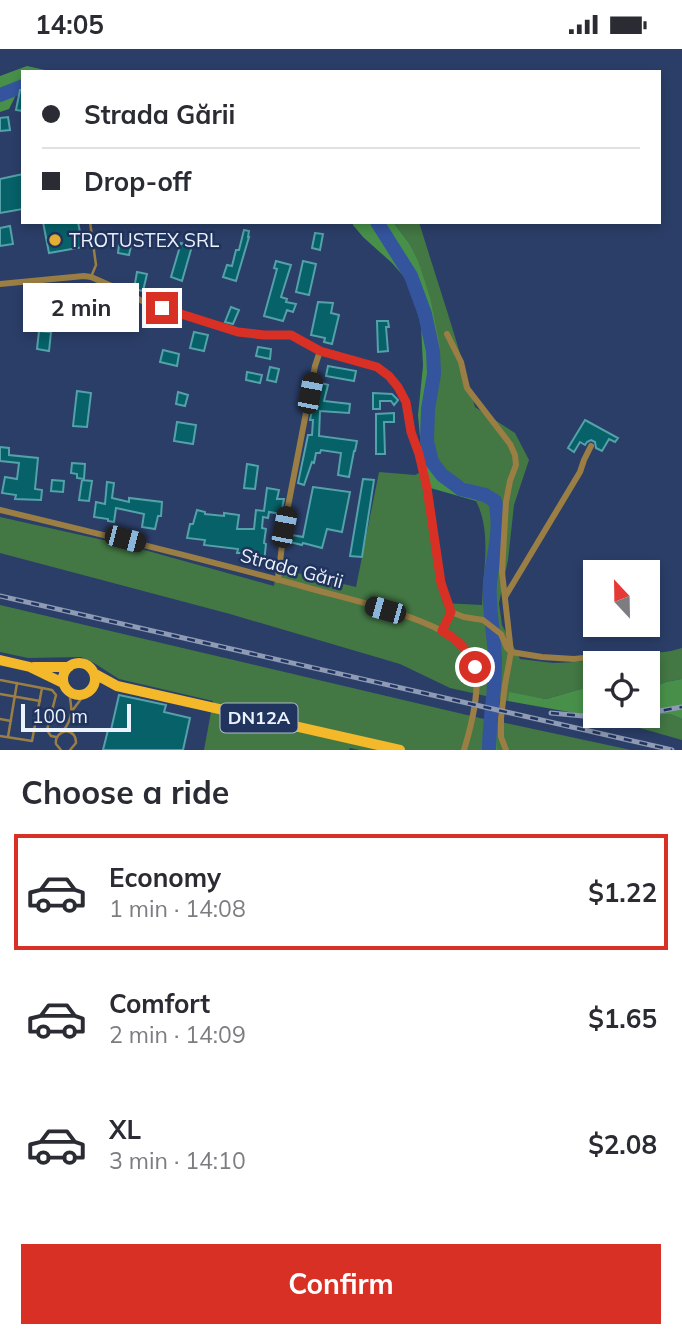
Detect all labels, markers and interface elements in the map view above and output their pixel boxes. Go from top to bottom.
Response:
text: 14:05 [35,8,104,41]
text: Strada Gării [84,98,235,131]
text: Drop-off [84,165,191,198]
place label: TROTUSTEX SRL [69,228,220,252]
marker: TROTUSTEX SRL [47,232,63,248]
callout: 2 min [22,283,138,333]
route end [146,292,178,324]
text: 2 min [51,293,111,322]
car [296,370,325,416]
car [270,504,299,550]
car [102,523,149,555]
street label: Strada Gării [238,543,346,593]
north arrow [583,560,660,637]
map controls [583,560,660,728]
car [362,594,409,626]
route start [459,651,491,683]
button: locate [583,651,660,728]
scale bar [21,701,131,733]
road number: DN12A [220,703,298,733]
text: 100 m [32,704,88,728]
text: Choose a ride [21,772,229,812]
icon: car [25,861,88,924]
text: Economy [109,861,221,894]
text: $1.22 [588,876,657,909]
text: 1 min · 14:08 [109,894,246,923]
icon: car [25,987,88,1050]
text: Comfort [109,987,210,1020]
text: $1.65 [588,1002,657,1035]
text: 2 min · 14:09 [109,1020,246,1049]
icon: car [25,1113,88,1176]
text: XL [109,1113,141,1146]
text: $2.08 [588,1128,657,1161]
text: 3 min · 14:10 [109,1146,246,1175]
button: Confirm [21,1244,661,1324]

